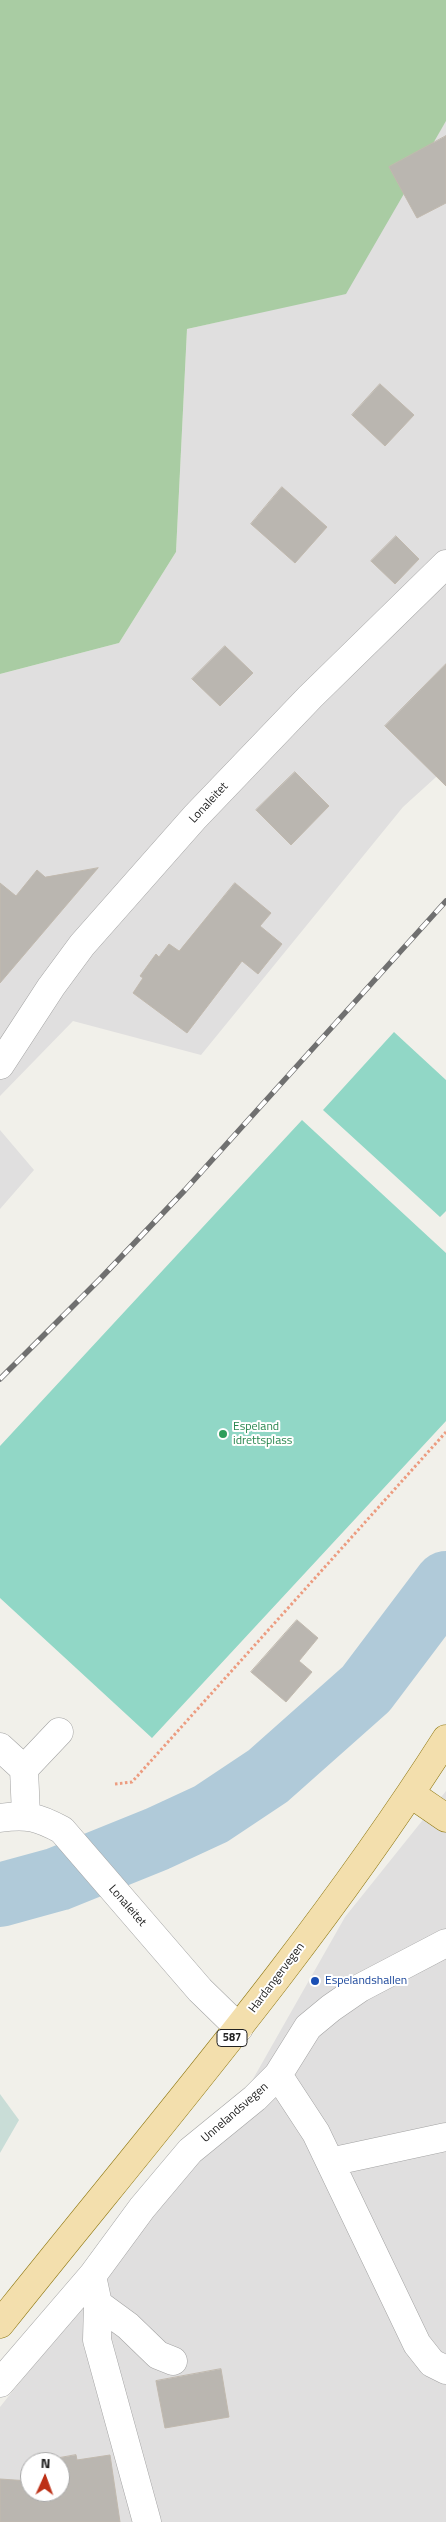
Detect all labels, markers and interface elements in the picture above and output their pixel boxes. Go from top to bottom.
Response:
street label: Lonaleitet [187,780,231,826]
place label: Espeland idrettsplass [233,1420,292,1448]
marker: Espeland idrettsplass [217,1428,229,1440]
street label: Lonaleitet [105,1882,149,1930]
street label: Hardangervegen [246,1940,308,2016]
place label: Espelandshallen [325,1974,407,1988]
marker: Espelandshallen [309,1975,321,1987]
road number: 587 [217,2030,247,2046]
street label: Unnelandsvegen [199,2080,271,2146]
north arrow [20,2452,70,2502]
text: N [40,2452,51,2473]

